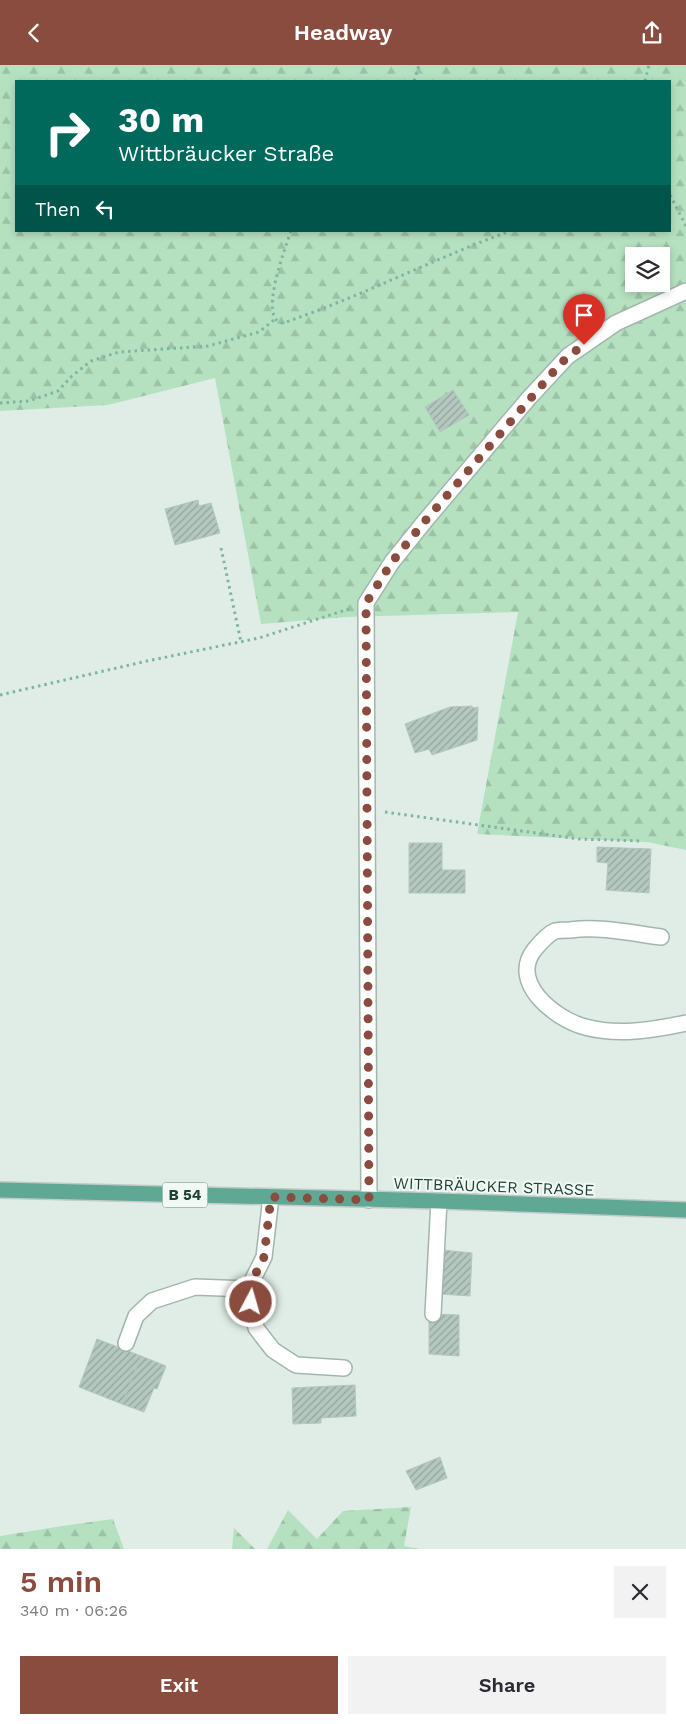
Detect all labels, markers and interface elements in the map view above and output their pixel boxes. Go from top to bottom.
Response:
icon: back [20,19,48,47]
icon: share [638,19,666,47]
text: Headway [294,20,392,45]
text: 30 m [118,99,204,141]
icon: right [35,100,100,165]
text: Wittbräucker Straße [118,141,334,166]
icon: left [91,195,119,223]
text: Then [35,198,81,221]
map controls [625,247,670,292]
button: layers [625,247,670,292]
pin [563,294,605,345]
icon: arrive [570,301,598,329]
street label: WITTBRÄUCKER STRASSE [393,1173,595,1200]
road number: B 54 [162,1183,208,1207]
position arrow [224,1275,276,1327]
text: 5 min [20,1564,102,1599]
button: close [614,1566,666,1618]
text: 340 m · 06:26 [20,1601,128,1620]
button: Exit [20,1656,338,1714]
button: Share [348,1656,666,1714]

